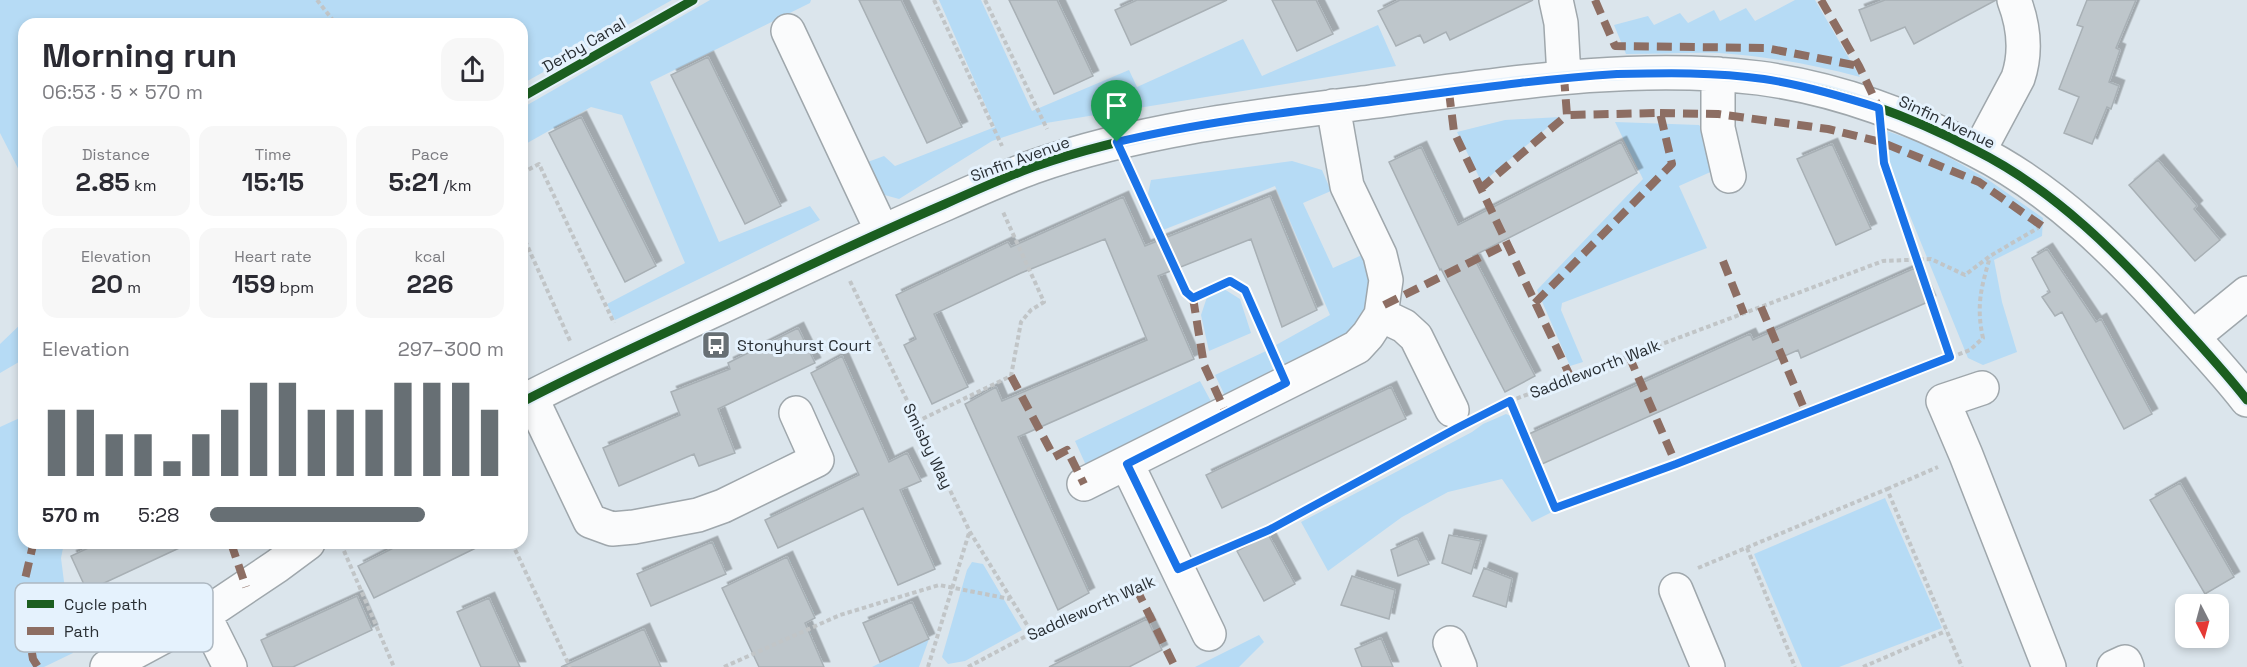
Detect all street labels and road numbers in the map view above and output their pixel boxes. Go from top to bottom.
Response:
street label: Derby Canal [539,13,629,77]
street label: Sinfin Avenue [1895,90,1999,154]
street label: Sinfin Avenue [967,131,1073,187]
street label: Saddleworth Walk [1527,334,1664,404]
street label: Smisby Way [898,400,958,492]
street label: Saddleworth Walk [1024,570,1159,646]

